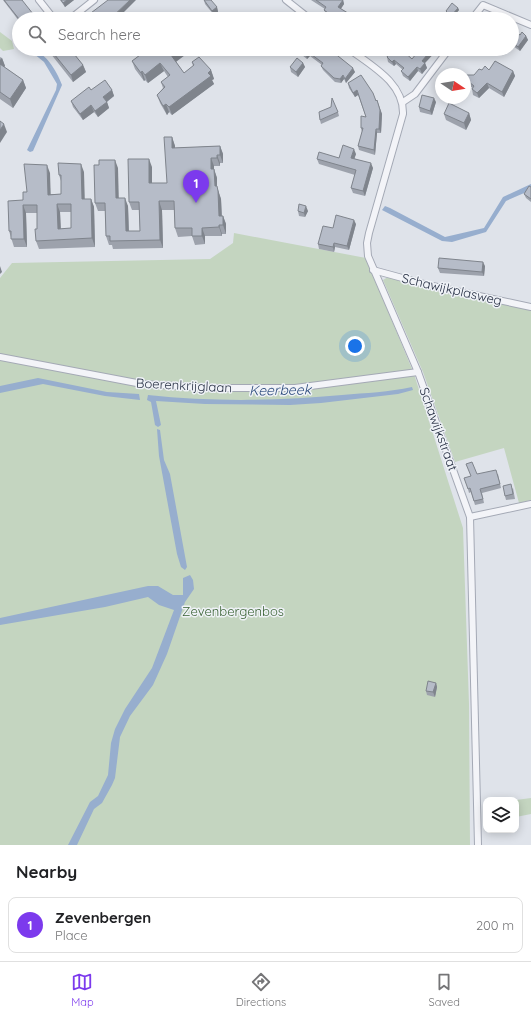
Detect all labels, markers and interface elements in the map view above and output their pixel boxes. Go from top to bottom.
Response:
search box [12,12,519,56]
icon: search [26,23,48,45]
text: Search here [58,25,141,44]
north arrow [435,68,471,104]
pin: 1 [183,170,209,203]
street label: Schawijkplasweg [400,270,504,308]
your location [345,336,365,356]
street label: Boerenkrijglaan [136,374,232,396]
water label: Keerbeek [249,380,313,400]
street label: Schawijkstraat [416,385,462,473]
park label: Zevenbergenbos [182,603,284,619]
map controls [483,797,519,833]
button: layers [483,797,519,833]
text: Nearby [16,861,77,882]
text: Zevenbergen [55,908,151,927]
text: 1 [27,917,33,933]
text: 200 m [476,917,514,933]
text: Place [55,927,88,943]
tab: Map [71,971,94,1009]
tab: Directions [236,971,286,1009]
tab: Saved [428,971,460,1009]

